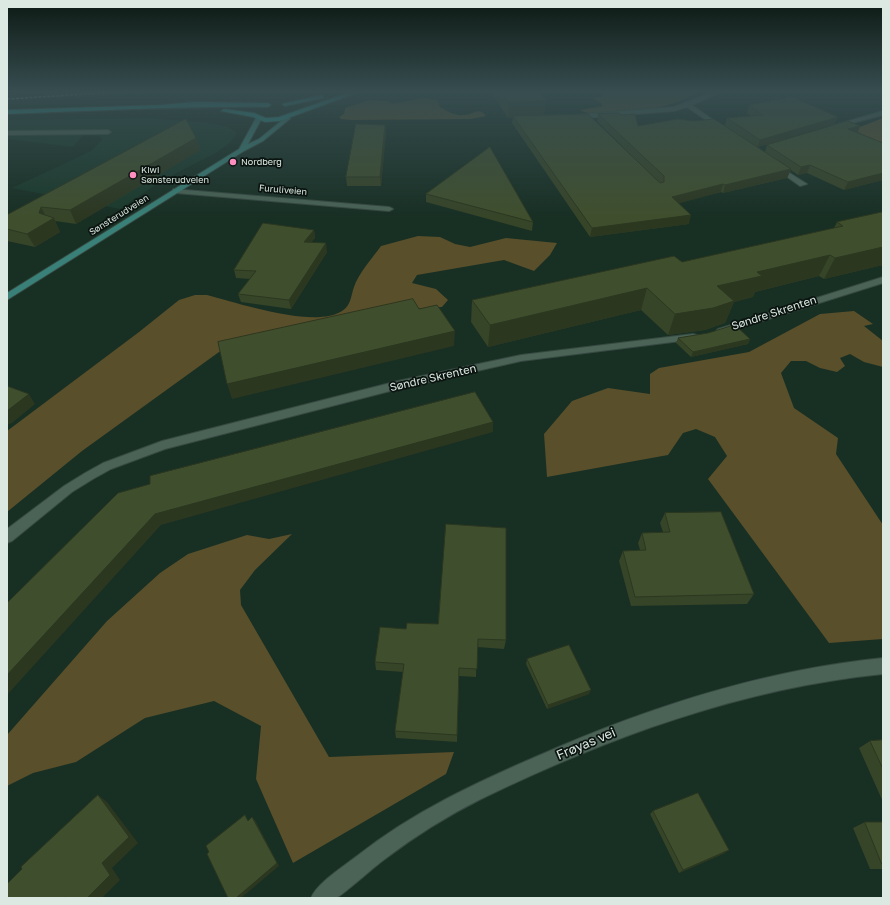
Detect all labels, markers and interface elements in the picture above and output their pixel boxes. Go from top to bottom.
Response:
marker: Nordberg [228,157,238,167]
place label: Nordberg [241,157,282,167]
place label: Kiwi Sønsterudveien [141,165,209,186]
marker: Kiwi Sønsterudveien [128,170,138,180]
street label: Furuliveien [258,183,308,197]
street label: Sønsterudveien [87,192,151,238]
street label: Søndre Skrenten [730,293,818,333]
street label: Søndre Skrenten [388,362,478,394]
street label: Frøyas vei [554,725,618,763]

